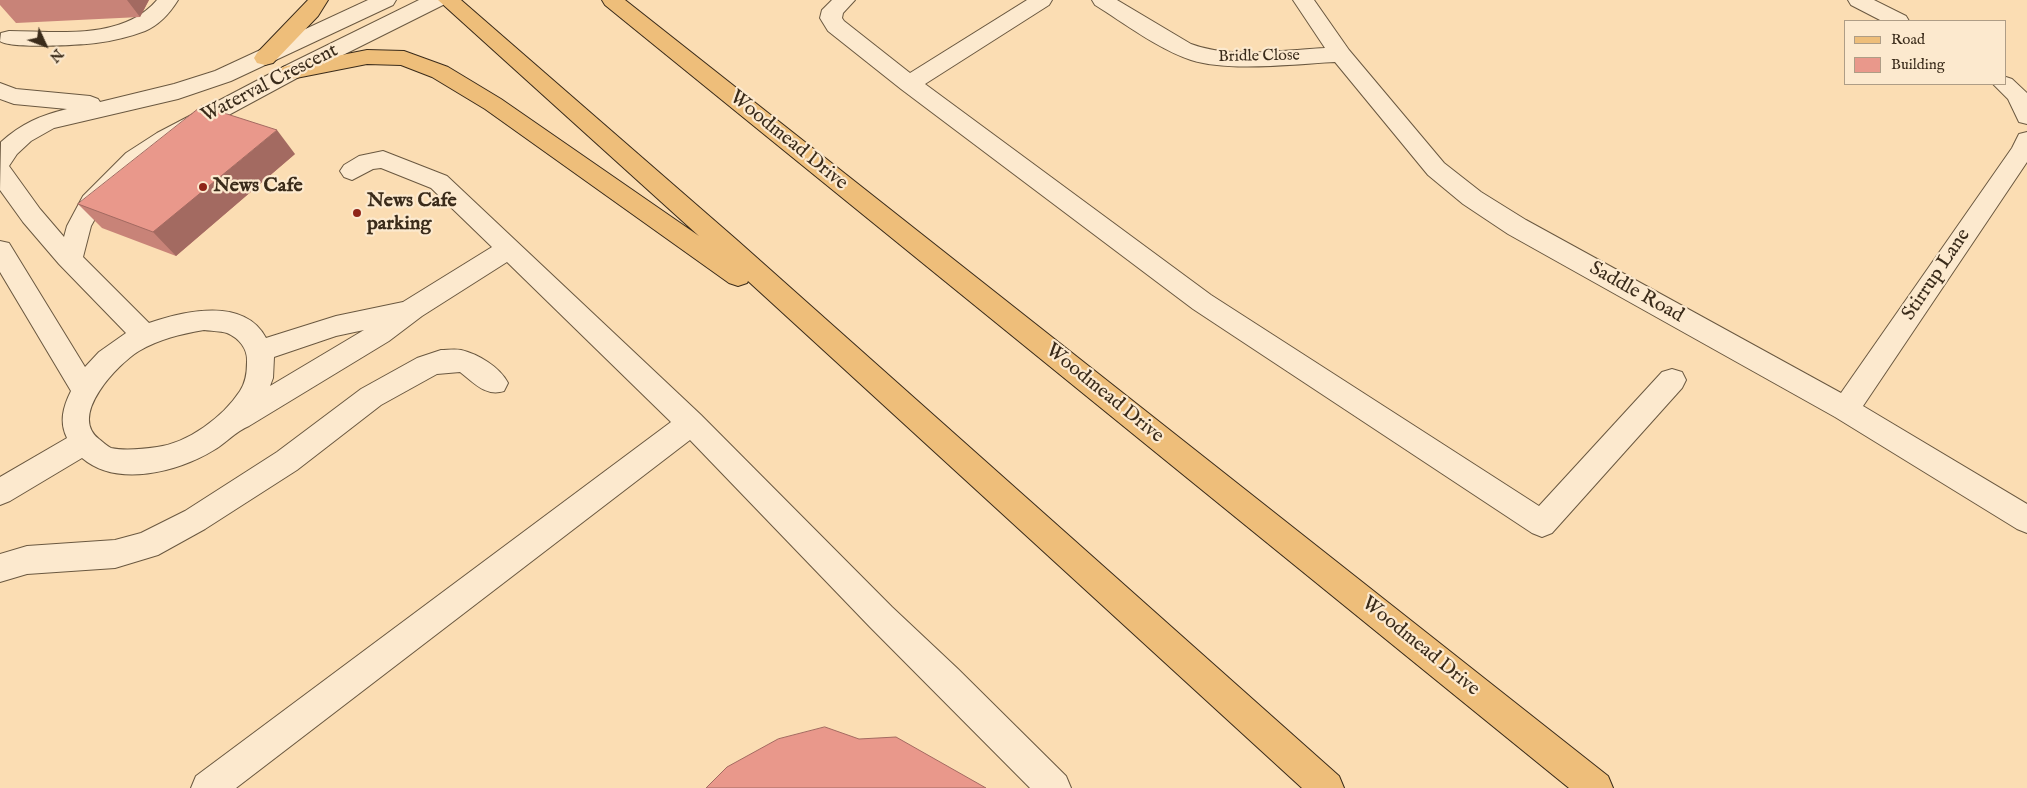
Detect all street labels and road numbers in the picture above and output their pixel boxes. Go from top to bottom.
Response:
street label: Waterval Crescent [198,39,342,129]
street label: Bridle Close [1218,47,1300,67]
street label: Woodmead Drive [724,86,852,196]
street label: Stirrup Lane [1898,225,1976,325]
street label: Saddle Road [1585,257,1687,329]
street label: Woodmead Drive [1040,339,1168,449]
street label: Woodmead Drive [1356,592,1484,702]

